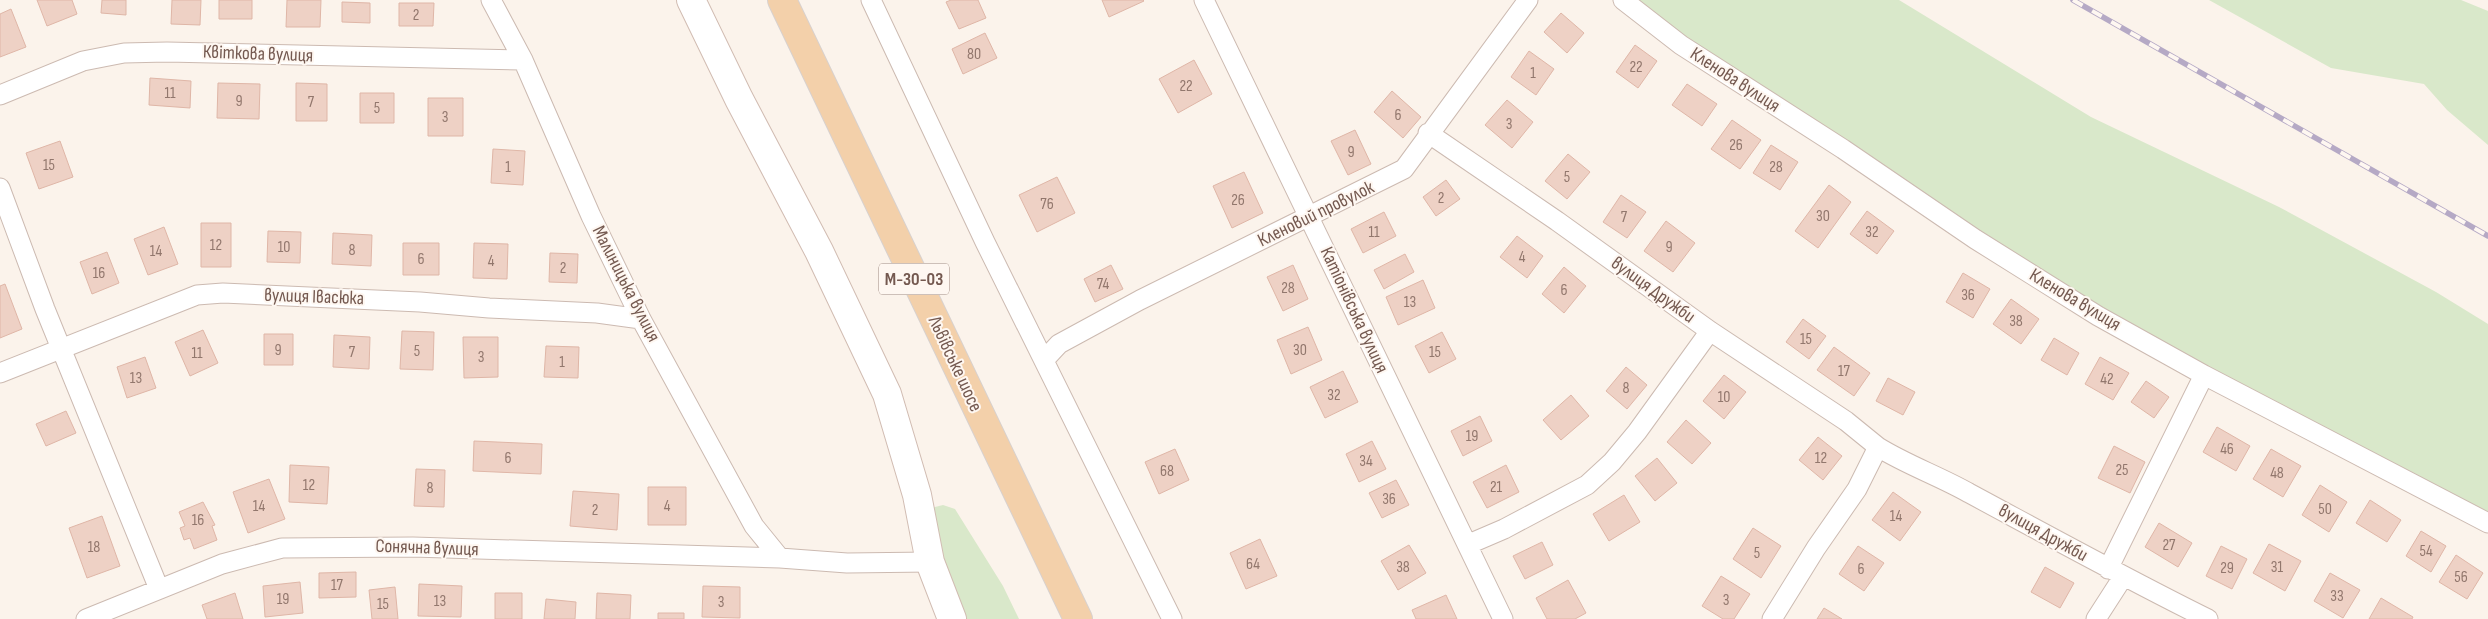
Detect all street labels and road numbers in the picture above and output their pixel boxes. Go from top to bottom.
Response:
street label: Квіткова вулиця [203,41,313,67]
street label: Кленова вулиця [1686,42,1784,118]
street label: Кленовий провулок [1254,176,1379,252]
street label: Малиницька вулиця [587,222,665,346]
street label: Катіонівська вулиця [1315,243,1393,377]
street label: вулиця Дружби [1606,252,1700,328]
road number: М-30-03 [879,264,949,294]
street label: Кленова вулиця [2025,264,2125,336]
street label: вулиця Івасюка [264,284,364,310]
street label: Львівське шосе [922,312,987,415]
street label: вулиця Дружби [1994,499,2092,567]
street label: Сонячна вулиця [375,535,479,561]

